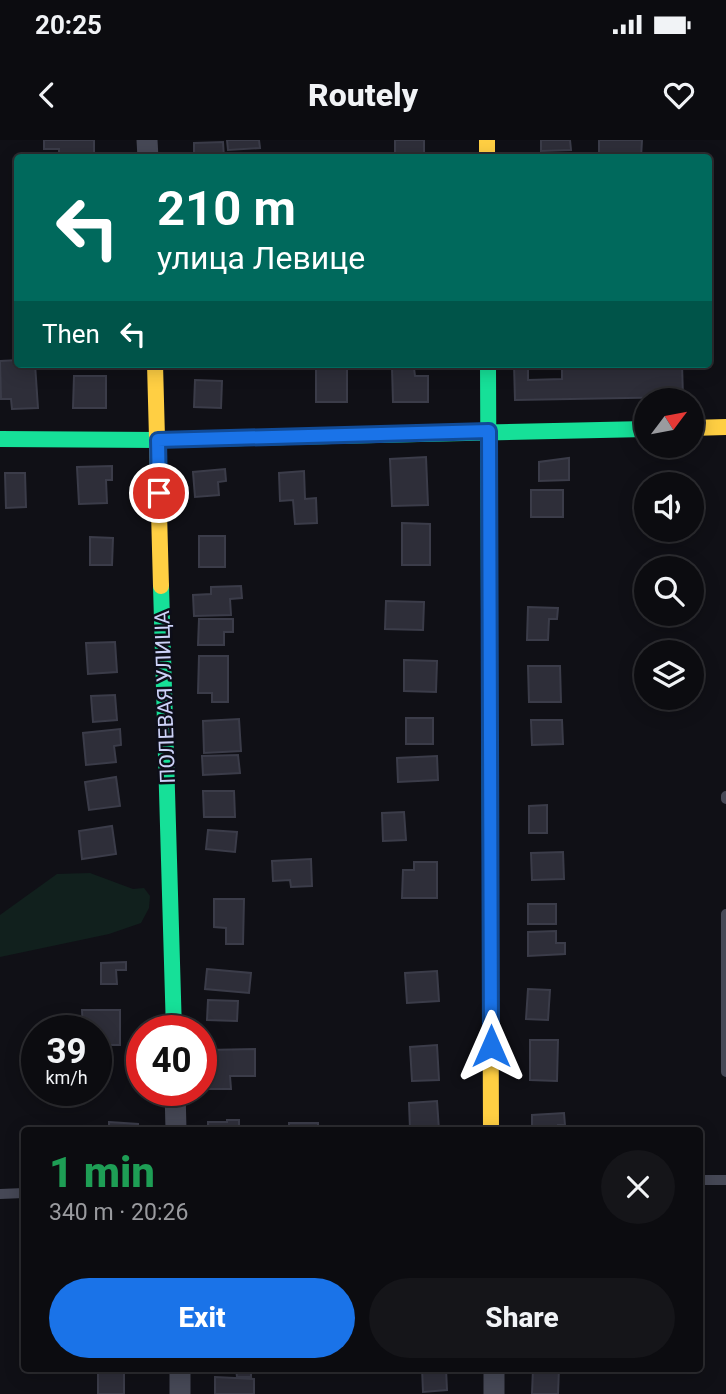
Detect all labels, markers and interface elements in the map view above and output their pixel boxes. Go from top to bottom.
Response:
text: 20:25 [35,10,102,40]
icon: back [28,76,66,114]
text: Routely [308,76,418,114]
icon: heart [660,76,698,114]
text: 210 m [157,180,296,237]
icon: left [42,182,133,273]
text: улица Левице [157,239,365,277]
icon: left [114,315,152,353]
text: Then [42,319,100,349]
north arrow [634,388,704,458]
map controls [634,388,704,710]
pin [129,463,189,523]
button: sound [634,472,704,542]
icon: arrive [140,474,178,512]
button: search [634,556,704,626]
street label: ПОЛЕВАЯ УЛИЦА [150,610,180,784]
button: layers [634,640,704,710]
position arrow [454,1009,528,1083]
speed limit sign: 40 [126,1015,217,1106]
text: 39 [46,1031,87,1072]
text: km/h [45,1067,88,1088]
text: 1 min [49,1148,155,1197]
button: close [601,1150,675,1224]
text: 340 m · 20:26 [49,1199,188,1226]
button: Exit [49,1278,355,1358]
button: Share [369,1278,675,1358]

